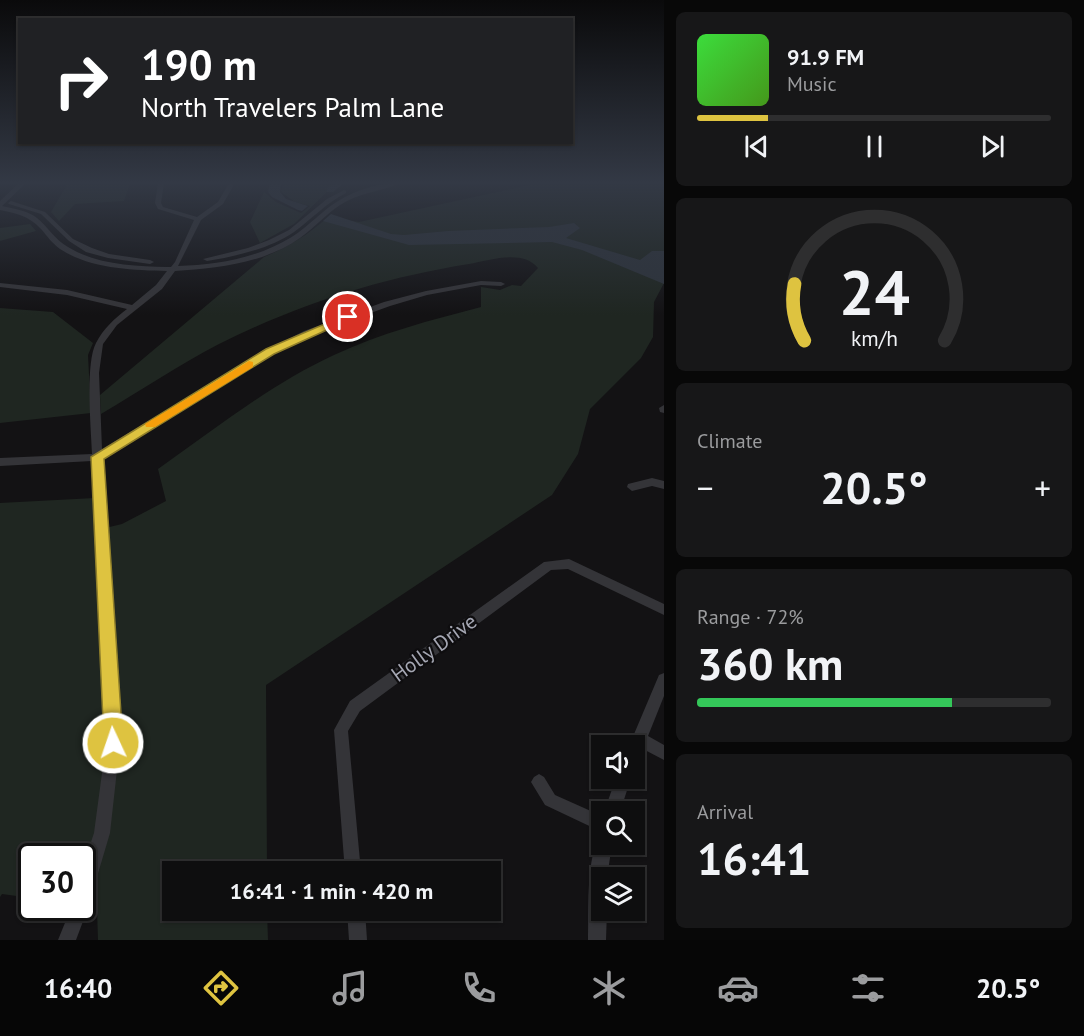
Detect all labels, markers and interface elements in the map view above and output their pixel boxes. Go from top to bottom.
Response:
text: 190 m [141,37,257,92]
icon: right [42,42,120,120]
text: 91.9 FM [787,43,864,71]
text: Music [787,71,836,97]
text: North Travelers Palm Lane [141,90,444,124]
icon: previous [740,130,773,163]
icon: pause [858,130,891,163]
icon: next [976,130,1009,163]
text: 24 [839,252,909,333]
pin [322,291,373,342]
icon: arrive [331,300,364,333]
text: km/h [850,325,897,353]
text: Climate [697,428,763,454]
text: 20.5° [820,458,928,516]
text: − [697,466,714,509]
text: + [1034,466,1051,509]
text: Range · 72% [697,604,804,630]
street label: Holly Drive [386,607,482,688]
text: 360 km [697,634,843,692]
position arrow [81,711,145,775]
map controls [591,735,645,921]
button: sound [591,735,645,789]
text: Arrival [697,799,753,825]
button: search [591,801,645,855]
text: 16:41 [697,829,811,887]
speed limit sign: 30 [18,843,96,921]
button: layers [591,867,645,921]
text: 16:41 · 1 min · 420 m [230,877,433,905]
icon: directions [200,967,242,1009]
icon: music [329,967,371,1009]
icon: phone [458,967,500,1009]
icon: climate [588,967,630,1009]
icon: car [717,967,759,1009]
icon: filters [847,967,889,1009]
text: 16:40 [44,971,112,1005]
text: 20.5° [976,971,1040,1005]

